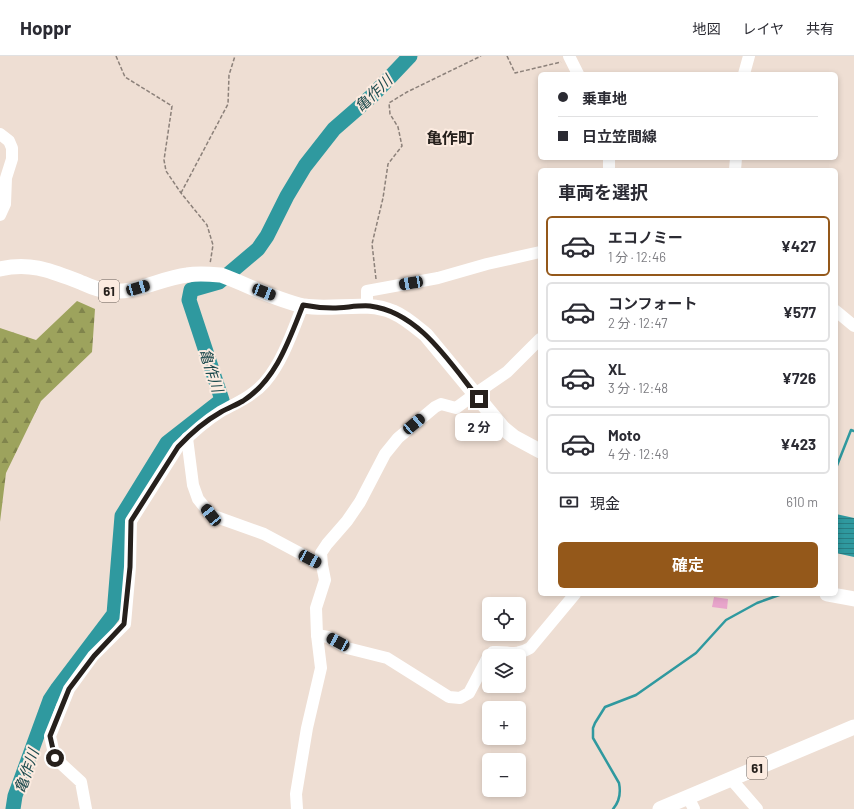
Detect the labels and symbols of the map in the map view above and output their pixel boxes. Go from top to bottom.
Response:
water label: 亀作川 [351,70,397,115]
district label: 亀作町 [426,128,474,147]
car [398,275,424,291]
car [125,279,151,297]
road number: 61 [99,280,119,302]
car [251,282,277,302]
water label: 亀作川 [196,346,228,396]
route end [470,390,488,408]
car [401,412,427,436]
callout: 2 分 [455,413,503,441]
car [199,502,223,528]
car [297,548,323,570]
car [325,631,351,653]
water label: 亀作川 [10,745,42,795]
route start [46,749,64,767]
road number: 61 [747,757,767,779]

